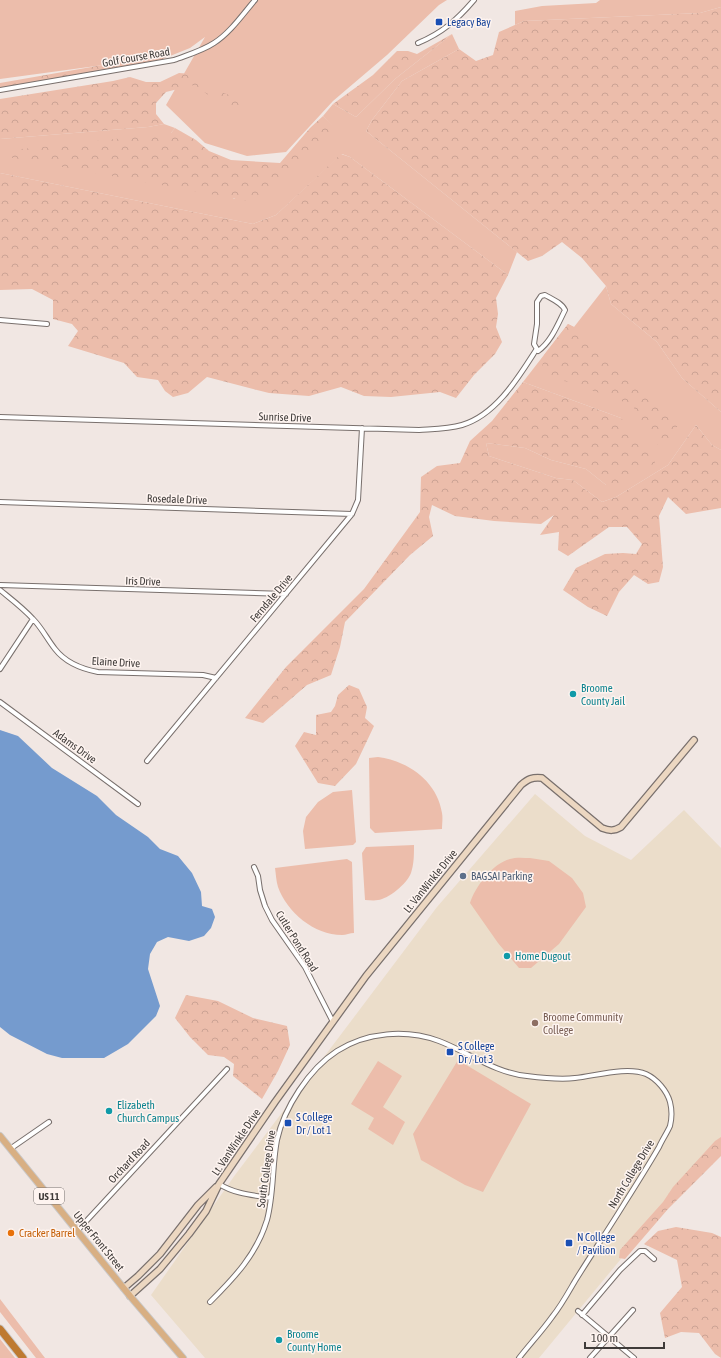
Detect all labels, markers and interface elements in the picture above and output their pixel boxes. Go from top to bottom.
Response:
place label: Legacy Bay [447,16,491,28]
marker: Legacy Bay [434,17,444,27]
street label: Golf Course Road [101,45,171,69]
street label: Sunrise Drive [258,410,312,424]
street label: Rosedale Drive [147,492,207,506]
street label: Ferndale Drive [248,572,294,624]
street label: Iris Drive [125,574,161,588]
street label: Elaine Drive [92,655,141,669]
place label: Broome County Jail [581,682,625,707]
marker: Broome County Jail [568,689,578,699]
street label: Adams Drive [51,726,99,766]
street label: Lt. VanWinkle Drive [401,847,459,915]
place label: BAGSAI Parking [471,870,533,882]
marker: BAGSAI Parking [458,871,468,881]
street label: Cutler Pond Road [273,908,321,974]
place label: Home Dugout [515,950,571,962]
marker: Home Dugout [502,951,512,961]
place label: Broome Community College [543,1011,624,1036]
marker: Broome Community College [530,1018,540,1028]
place label: S College Dr / Lot 3 [458,1040,494,1065]
marker: S College Dr / Lot 3 [445,1047,455,1057]
place label: Elizabeth Church Campus [117,1099,179,1124]
marker: Elizabeth Church Campus [104,1106,114,1116]
street label: Lt. VanWinkle Drive [209,1106,263,1178]
place label: S College Dr / Lot 1 [296,1111,332,1136]
marker: S College Dr / Lot 1 [283,1118,293,1128]
street label: South College Drive [255,1129,277,1209]
street label: Orchard Road [106,1137,152,1185]
street label: North College Drive [606,1137,656,1211]
road number: US 11 [34,1188,64,1204]
street label: Upper Front Street [71,1209,127,1273]
place label: Cracker Barrel [19,1227,75,1239]
marker: Cracker Barrel [6,1228,16,1238]
place label: N College / Pavilion [577,1231,616,1256]
marker: N College / Pavilion [564,1238,574,1248]
scale bar [585,1324,664,1350]
place label: Broome County Home [287,1328,341,1353]
text: 100 m [591,1331,618,1345]
marker: Broome County Home [274,1335,284,1345]

